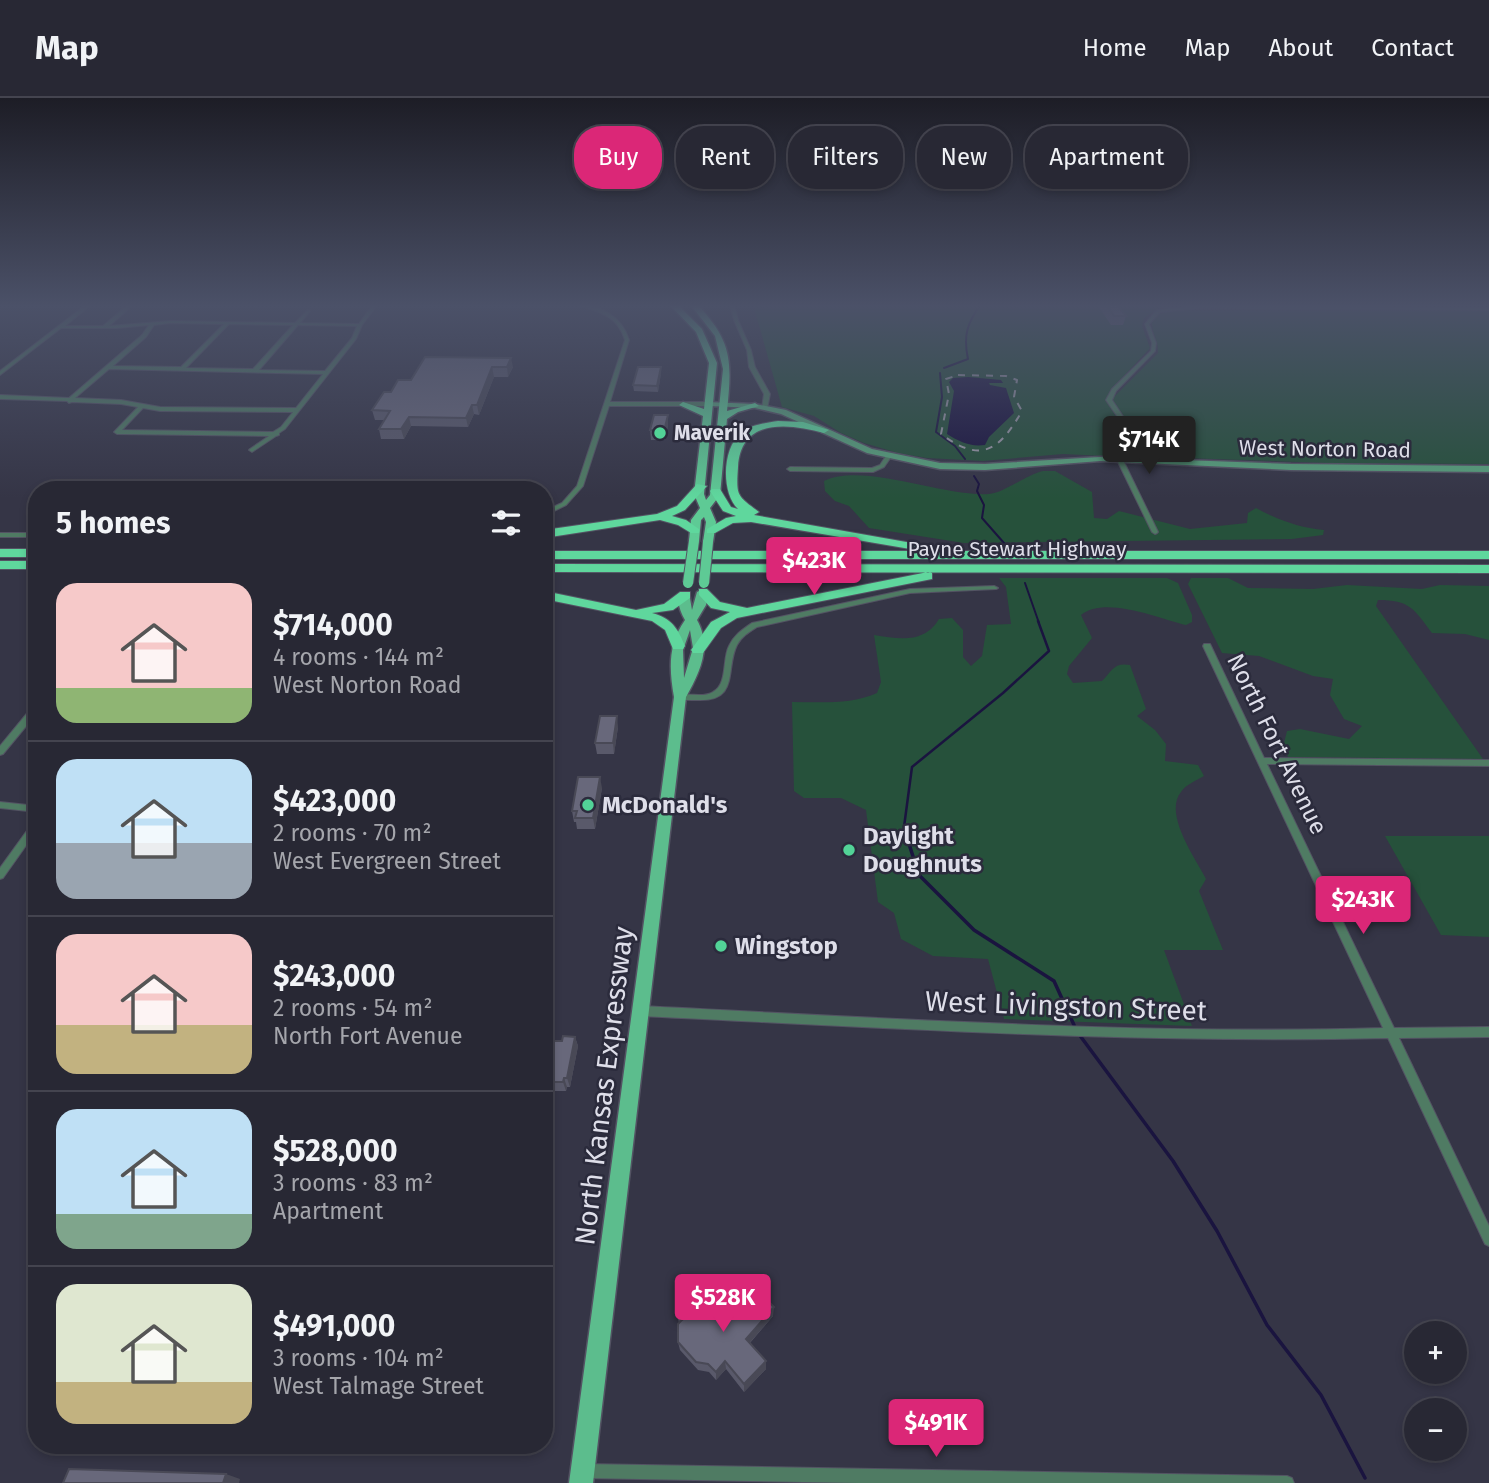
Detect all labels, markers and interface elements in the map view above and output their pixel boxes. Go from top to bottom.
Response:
text: Map [35,28,99,68]
text: Home [1083,34,1147,62]
text: Map [1185,34,1231,62]
text: About [1269,34,1333,62]
text: Contact [1371,34,1454,62]
chip: Buy [574,126,662,189]
chip: Rent [676,126,774,189]
chip: Filters [788,126,903,189]
chip: New [917,126,1011,189]
chip: Apartment [1025,126,1188,189]
pin: $714K [1100,416,1198,476]
place label: Maverik [674,420,750,446]
marker: Maverik [652,425,668,441]
text: $714K [1119,425,1179,453]
street label: West Norton Road [1239,435,1411,463]
icon: filters [487,504,525,542]
text: 5 homes [56,505,170,541]
street label: Payne Stewart Highway [907,536,1127,562]
pin: $423K [765,538,863,597]
text: $423K [782,546,846,574]
text: $714,000 [273,607,393,643]
icon: home [112,611,196,695]
text: 4 rooms · 144 m² [273,643,444,671]
street label: North Fort Avenue [1221,649,1333,839]
text: West Norton Road [273,671,461,699]
text: $423,000 [273,783,396,819]
icon: home [112,787,196,871]
place label: McDonald's [602,791,728,819]
marker: McDonald's [580,797,596,813]
text: 2 rooms · 70 m² [273,819,431,847]
place label: Daylight Doughnuts [863,822,982,878]
marker: Daylight Doughnuts [841,842,857,858]
text: West Evergreen Street [273,847,501,875]
pin: $243K [1314,876,1412,936]
text: $243K [1332,885,1394,913]
street label: North Kansas Expressway [568,925,640,1247]
place label: Wingstop [735,932,838,960]
marker: Wingstop [713,938,729,954]
text: $243,000 [273,958,395,994]
icon: home [112,962,196,1046]
street label: West Livingston Street [925,985,1208,1027]
text: 2 rooms · 54 m² [273,994,432,1022]
text: North Fort Avenue [273,1022,462,1050]
text: $528,000 [273,1133,398,1169]
icon: home [112,1137,196,1221]
text: 3 rooms · 83 m² [273,1169,433,1197]
text: Apartment [273,1197,383,1225]
pin: $528K [674,1274,772,1334]
text: $528K [691,1283,755,1311]
text: $491,000 [273,1308,395,1344]
icon: home [112,1312,196,1396]
map controls [1404,1321,1467,1461]
button: + [1404,1321,1467,1384]
text: 3 rooms · 104 m² [273,1344,444,1372]
text: West Talmage Street [273,1372,484,1400]
button: − [1404,1398,1467,1461]
pin: $491K [887,1400,985,1459]
text: $491K [905,1408,967,1436]

